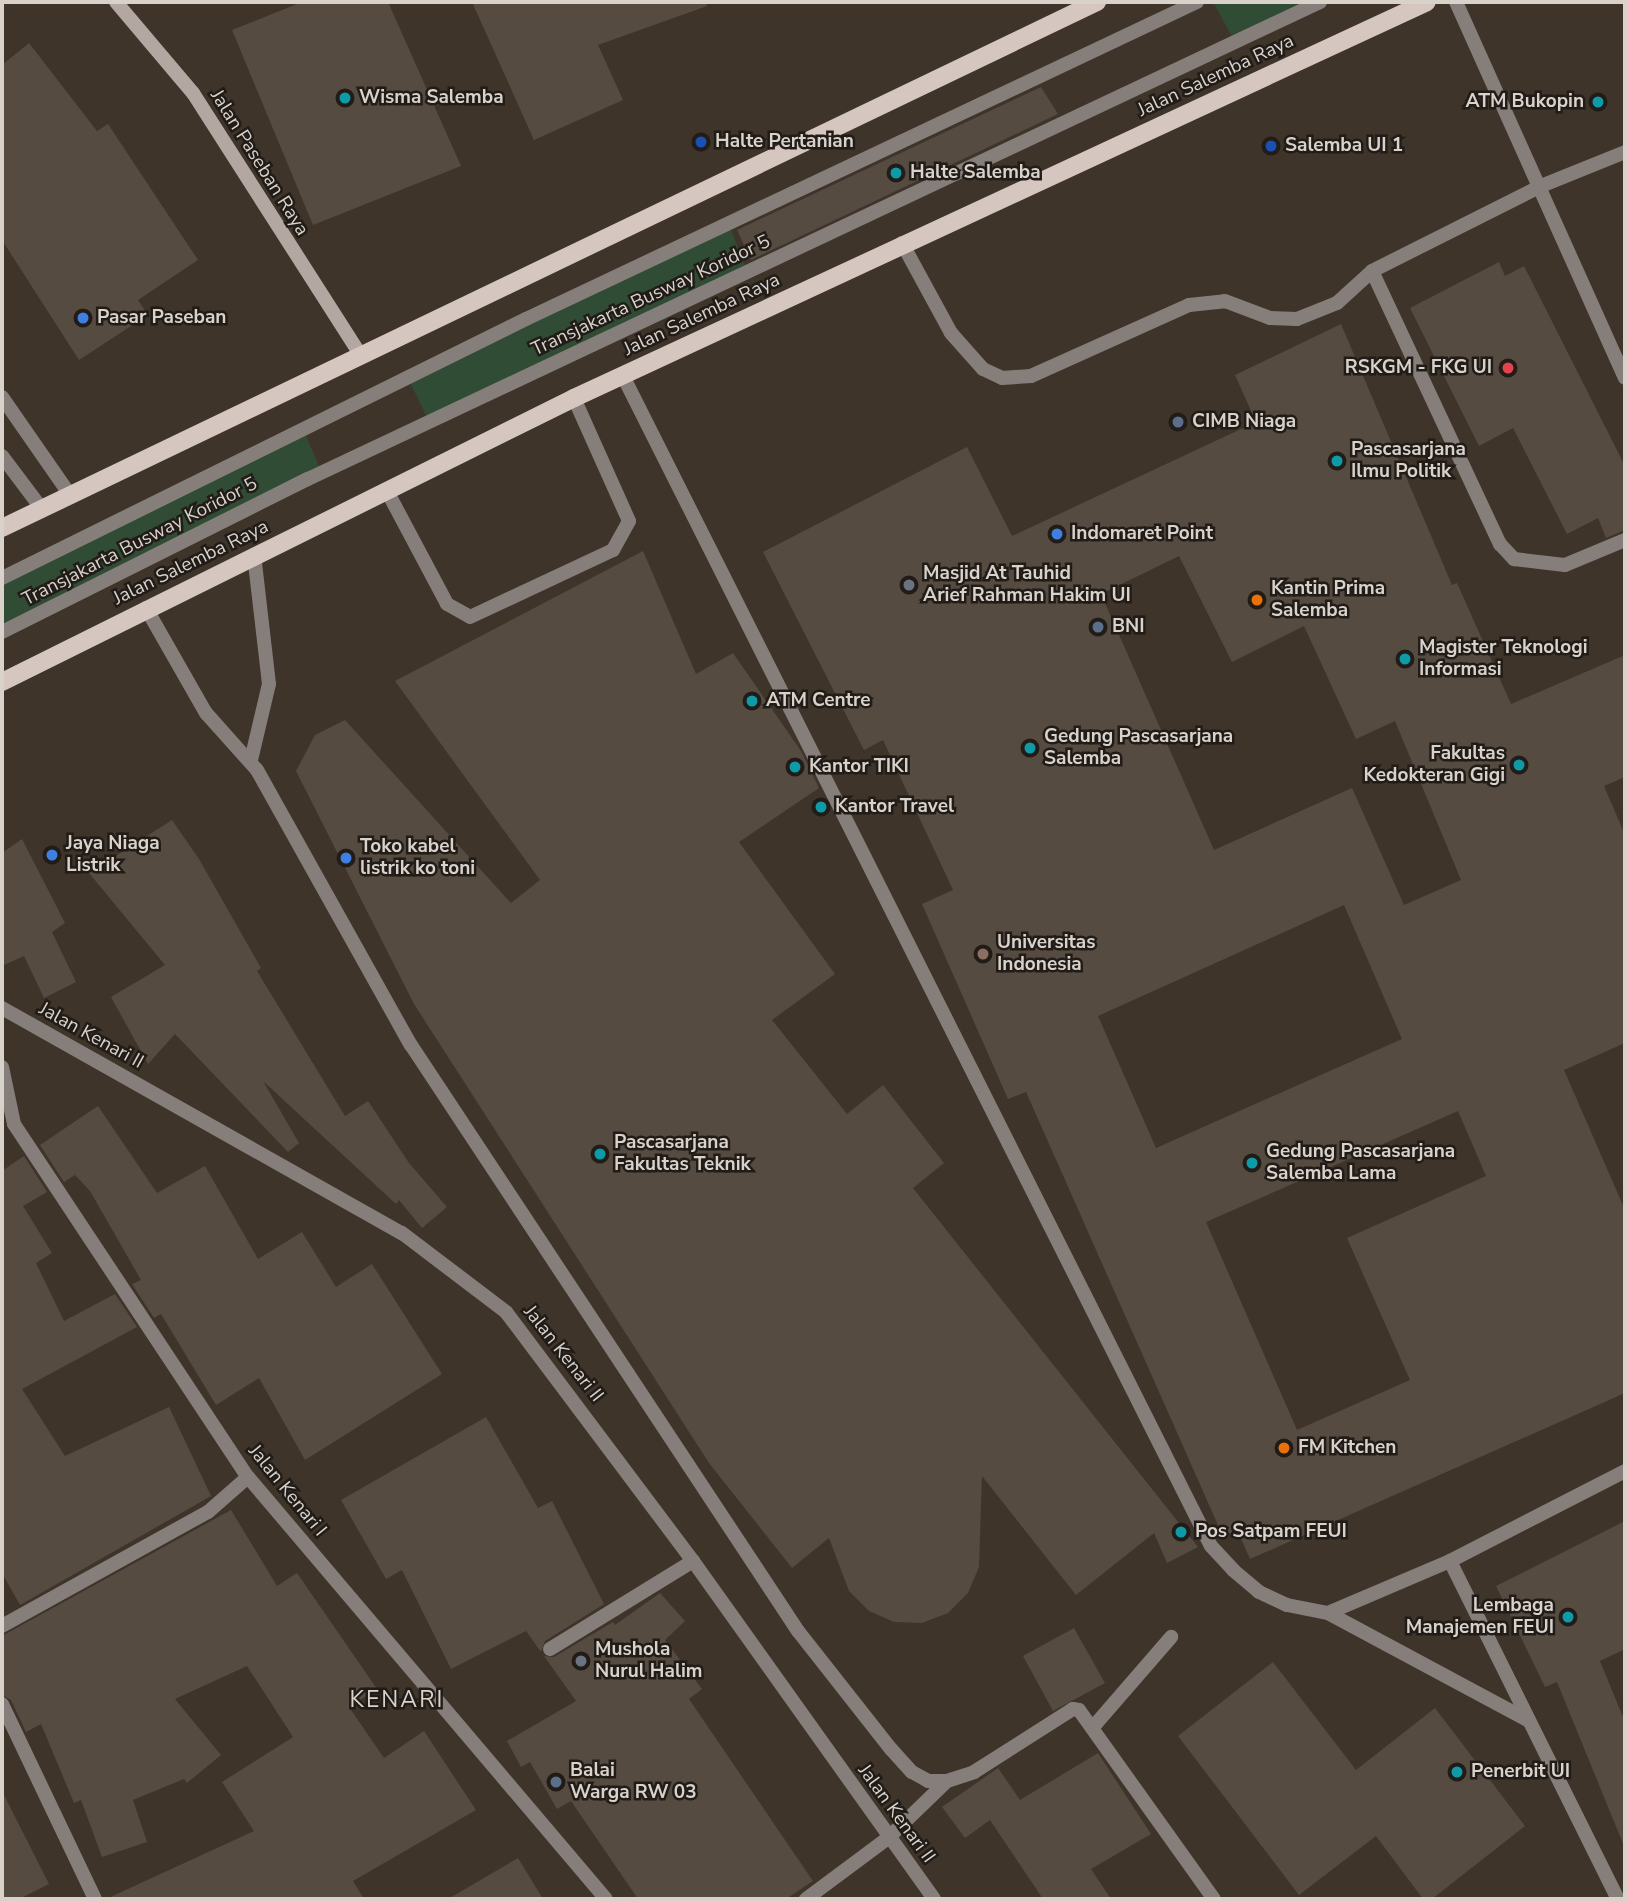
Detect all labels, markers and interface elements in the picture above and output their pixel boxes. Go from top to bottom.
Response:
street label: Jalan Salemba Raya [1134,30,1298,122]
street label: Jalan Paseban Raya [205,86,313,240]
place label: Wisma Salemba [359,87,504,109]
marker: Wisma Salemba [337,90,353,106]
place label: ATM Bukopin [1466,91,1584,113]
marker: ATM Bukopin [1590,94,1606,110]
place label: Halte Pertanian [715,131,854,153]
marker: Halte Pertanian [693,134,709,150]
place label: Salemba UI 1 [1285,135,1403,157]
marker: Salemba UI 1 [1263,138,1279,154]
place label: Halte Salemba [910,162,1041,184]
marker: Halte Salemba [888,165,904,181]
street label: Transjakarta Busway Koridor 5 [528,231,774,361]
street label: Jalan Salemba Raya [620,269,784,361]
place label: Pasar Paseban [97,307,226,329]
marker: Pasar Paseban [75,310,91,326]
place label: RSKGM - FKG UI [1345,357,1492,379]
marker: RSKGM - FKG UI [1498,358,1518,378]
place label: CIMB Niaga [1192,411,1296,433]
marker: CIMB Niaga [1170,414,1186,430]
place label: Pascasarjana Ilmu Politik [1351,439,1466,483]
marker: Pascasarjana Ilmu Politik [1329,453,1345,469]
street label: Transjakarta Busway Koridor 5 [19,473,261,611]
street label: Jalan Salemba Raya [110,516,272,610]
place label: Indomaret Point [1071,523,1213,545]
marker: Indomaret Point [1049,526,1065,542]
place label: Masjid At Tauhid Arief Rahman Hakim UI [923,563,1131,607]
marker: Masjid At Tauhid Arief Rahman Hakim UI [901,577,917,593]
place label: Kantin Prima Salemba [1271,578,1385,622]
marker: Kantin Prima Salemba [1249,592,1265,608]
place label: BNI [1112,616,1145,638]
marker: BNI [1090,619,1106,635]
place label: Magister Teknologi Informasi [1419,637,1588,681]
marker: Magister Teknologi Informasi [1397,651,1413,667]
place label: ATM Centre [766,690,871,712]
marker: ATM Centre [744,693,760,709]
place label: Gedung Pascasarjana Salemba [1044,726,1233,770]
marker: Gedung Pascasarjana Salemba [1022,740,1038,756]
place label: Fakultas Kedokteran Gigi [1363,743,1505,787]
place label: Kantor TIKI [809,756,909,778]
marker: Fakultas Kedokteran Gigi [1511,757,1527,773]
marker: Kantor TIKI [787,759,803,775]
place label: Kantor Travel [835,796,954,818]
marker: Kantor Travel [813,799,829,815]
place label: Jaya Niaga Listrik [66,833,160,877]
place label: Toko kabel listrik ko toni [360,836,475,880]
marker: Jaya Niaga Listrik [44,847,60,863]
marker: Toko kabel listrik ko toni [338,850,354,866]
place label: Universitas Indonesia [997,932,1096,976]
marker: Universitas Indonesia [975,946,991,962]
street label: Jalan Kenari II [35,998,147,1074]
place label: Pascasarjana Fakultas Teknik [614,1132,751,1176]
place label: Gedung Pascasarjana Salemba Lama [1266,1141,1455,1185]
marker: Pascasarjana Fakultas Teknik [592,1146,608,1162]
marker: Gedung Pascasarjana Salemba Lama [1244,1155,1260,1171]
street label: Jalan Kenari II [518,1301,608,1407]
place label: FM Kitchen [1298,1437,1396,1459]
marker: FM Kitchen [1276,1440,1292,1456]
street label: Jalan Kenari I [243,1441,331,1541]
place label: Pos Satpam FEUI [1195,1521,1347,1543]
marker: Pos Satpam FEUI [1173,1524,1189,1540]
place label: Lembaga Manajemen FEUI [1406,1595,1554,1639]
marker: Lembaga Manajemen FEUI [1560,1609,1576,1625]
place label: Mushola Nurul Halim [595,1639,703,1683]
marker: Mushola Nurul Halim [573,1653,589,1669]
district label: KENARI [350,1686,444,1714]
place label: Balai Warga RW 03 [570,1760,697,1804]
street label: Jalan Kenari II [853,1760,939,1868]
place label: Penerbit UI [1471,1761,1570,1783]
marker: Penerbit UI [1449,1764,1465,1780]
marker: Balai Warga RW 03 [548,1774,564,1790]

